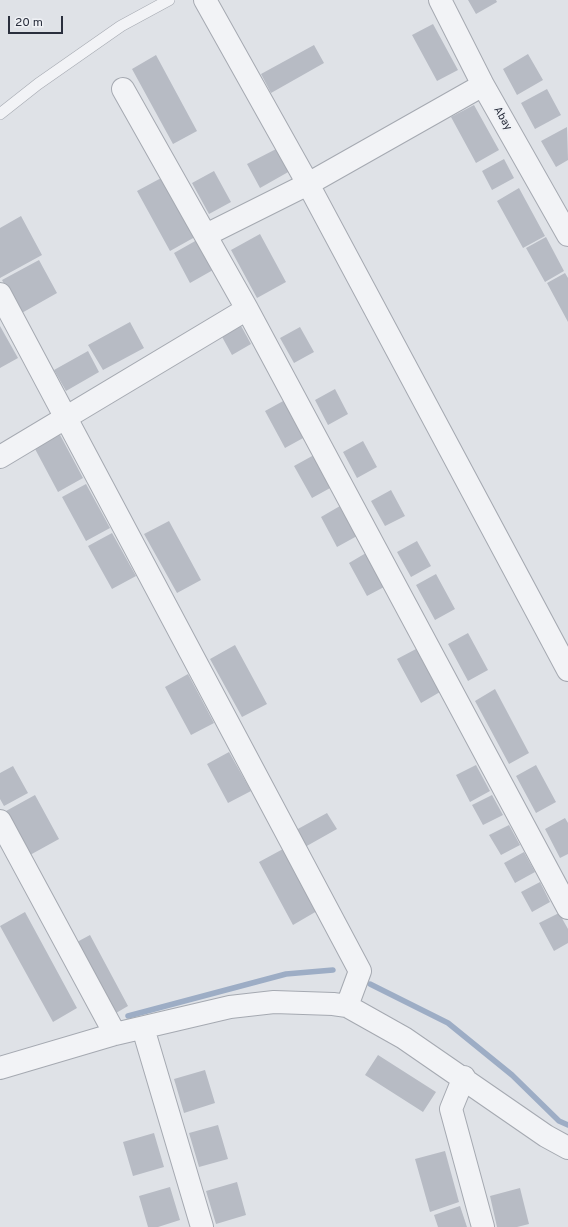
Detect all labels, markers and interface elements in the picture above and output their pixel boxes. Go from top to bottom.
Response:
scale bar [10,8,65,34]
text: 20 m [15,15,43,31]
street label: Abay [490,105,514,133]

